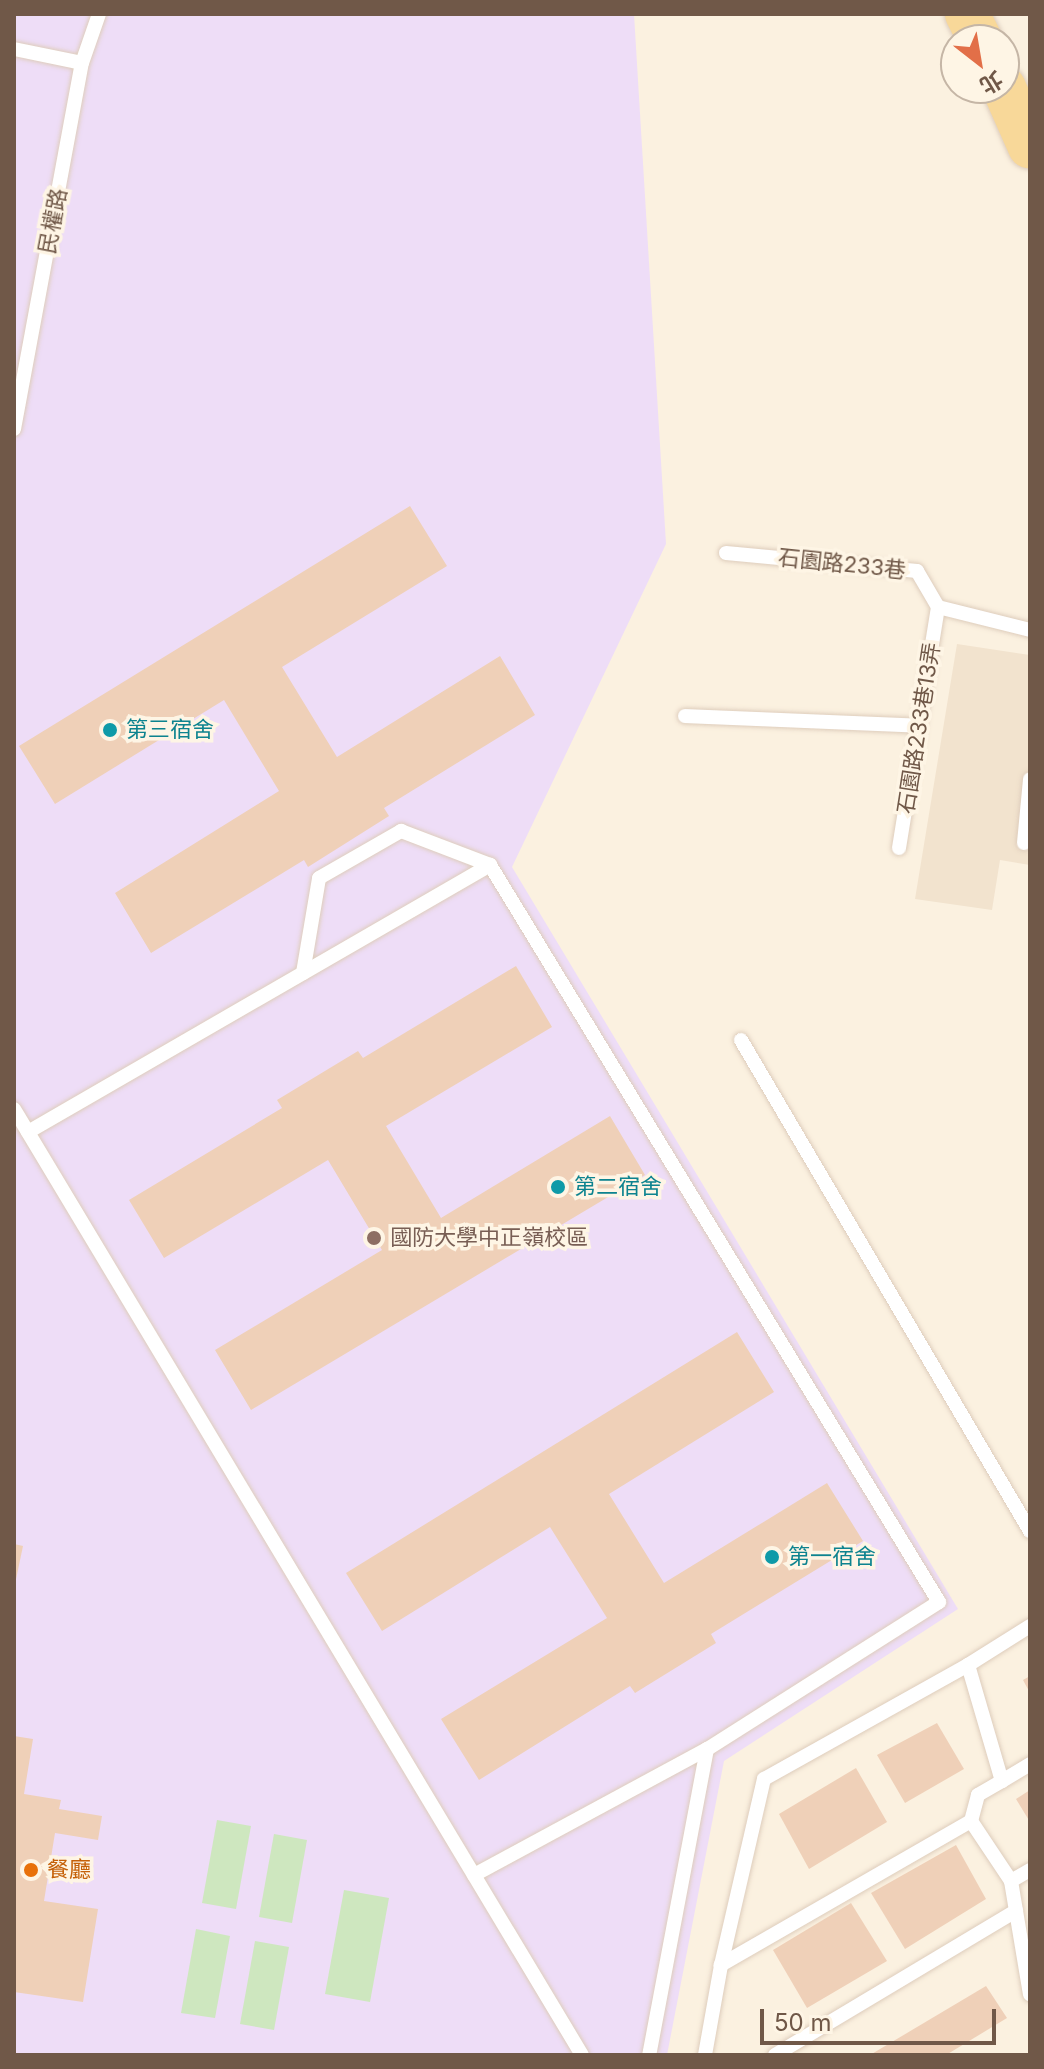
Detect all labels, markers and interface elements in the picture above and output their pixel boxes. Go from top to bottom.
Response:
north arrow [940,24,1020,104]
text: 北 [975,66,1007,100]
street label: 民權路 [34,186,72,256]
street label: 石園路233巷 [777,544,907,584]
street label: 石園路233巷13弄 [892,640,946,816]
place label: 第三宿舍 [126,717,214,743]
marker: 第三宿舍 [101,721,119,739]
place label: 第二宿舍 [574,1174,662,1200]
marker: 第二宿舍 [549,1178,567,1196]
place label: 國防大學中正嶺校區 [390,1225,588,1251]
marker: 國防大學中正嶺校區 [365,1229,383,1247]
place label: 第一宿舍 [788,1544,876,1570]
marker: 第一宿舍 [763,1548,781,1566]
place label: 餐廳 [47,1857,91,1883]
marker: 餐廳 [22,1861,40,1879]
scale bar [764,1993,1000,2043]
text: 50 m [774,2008,832,2037]

